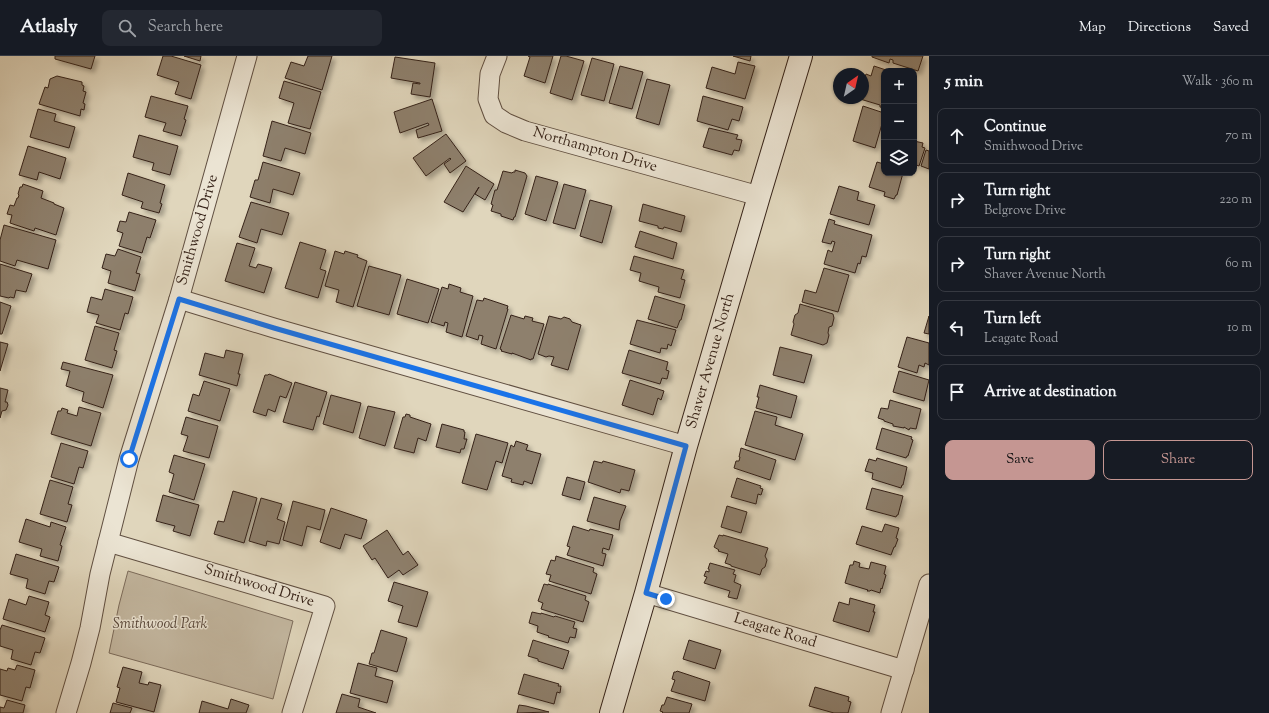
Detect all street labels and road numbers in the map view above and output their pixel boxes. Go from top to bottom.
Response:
street label: Northampton Drive [530,122,660,178]
street label: Smithwood Drive [172,172,224,288]
street label: Shaver Avenue North [682,290,741,431]
street label: Smithwood Drive [201,559,317,613]
street label: Leagate Road [731,608,820,654]

